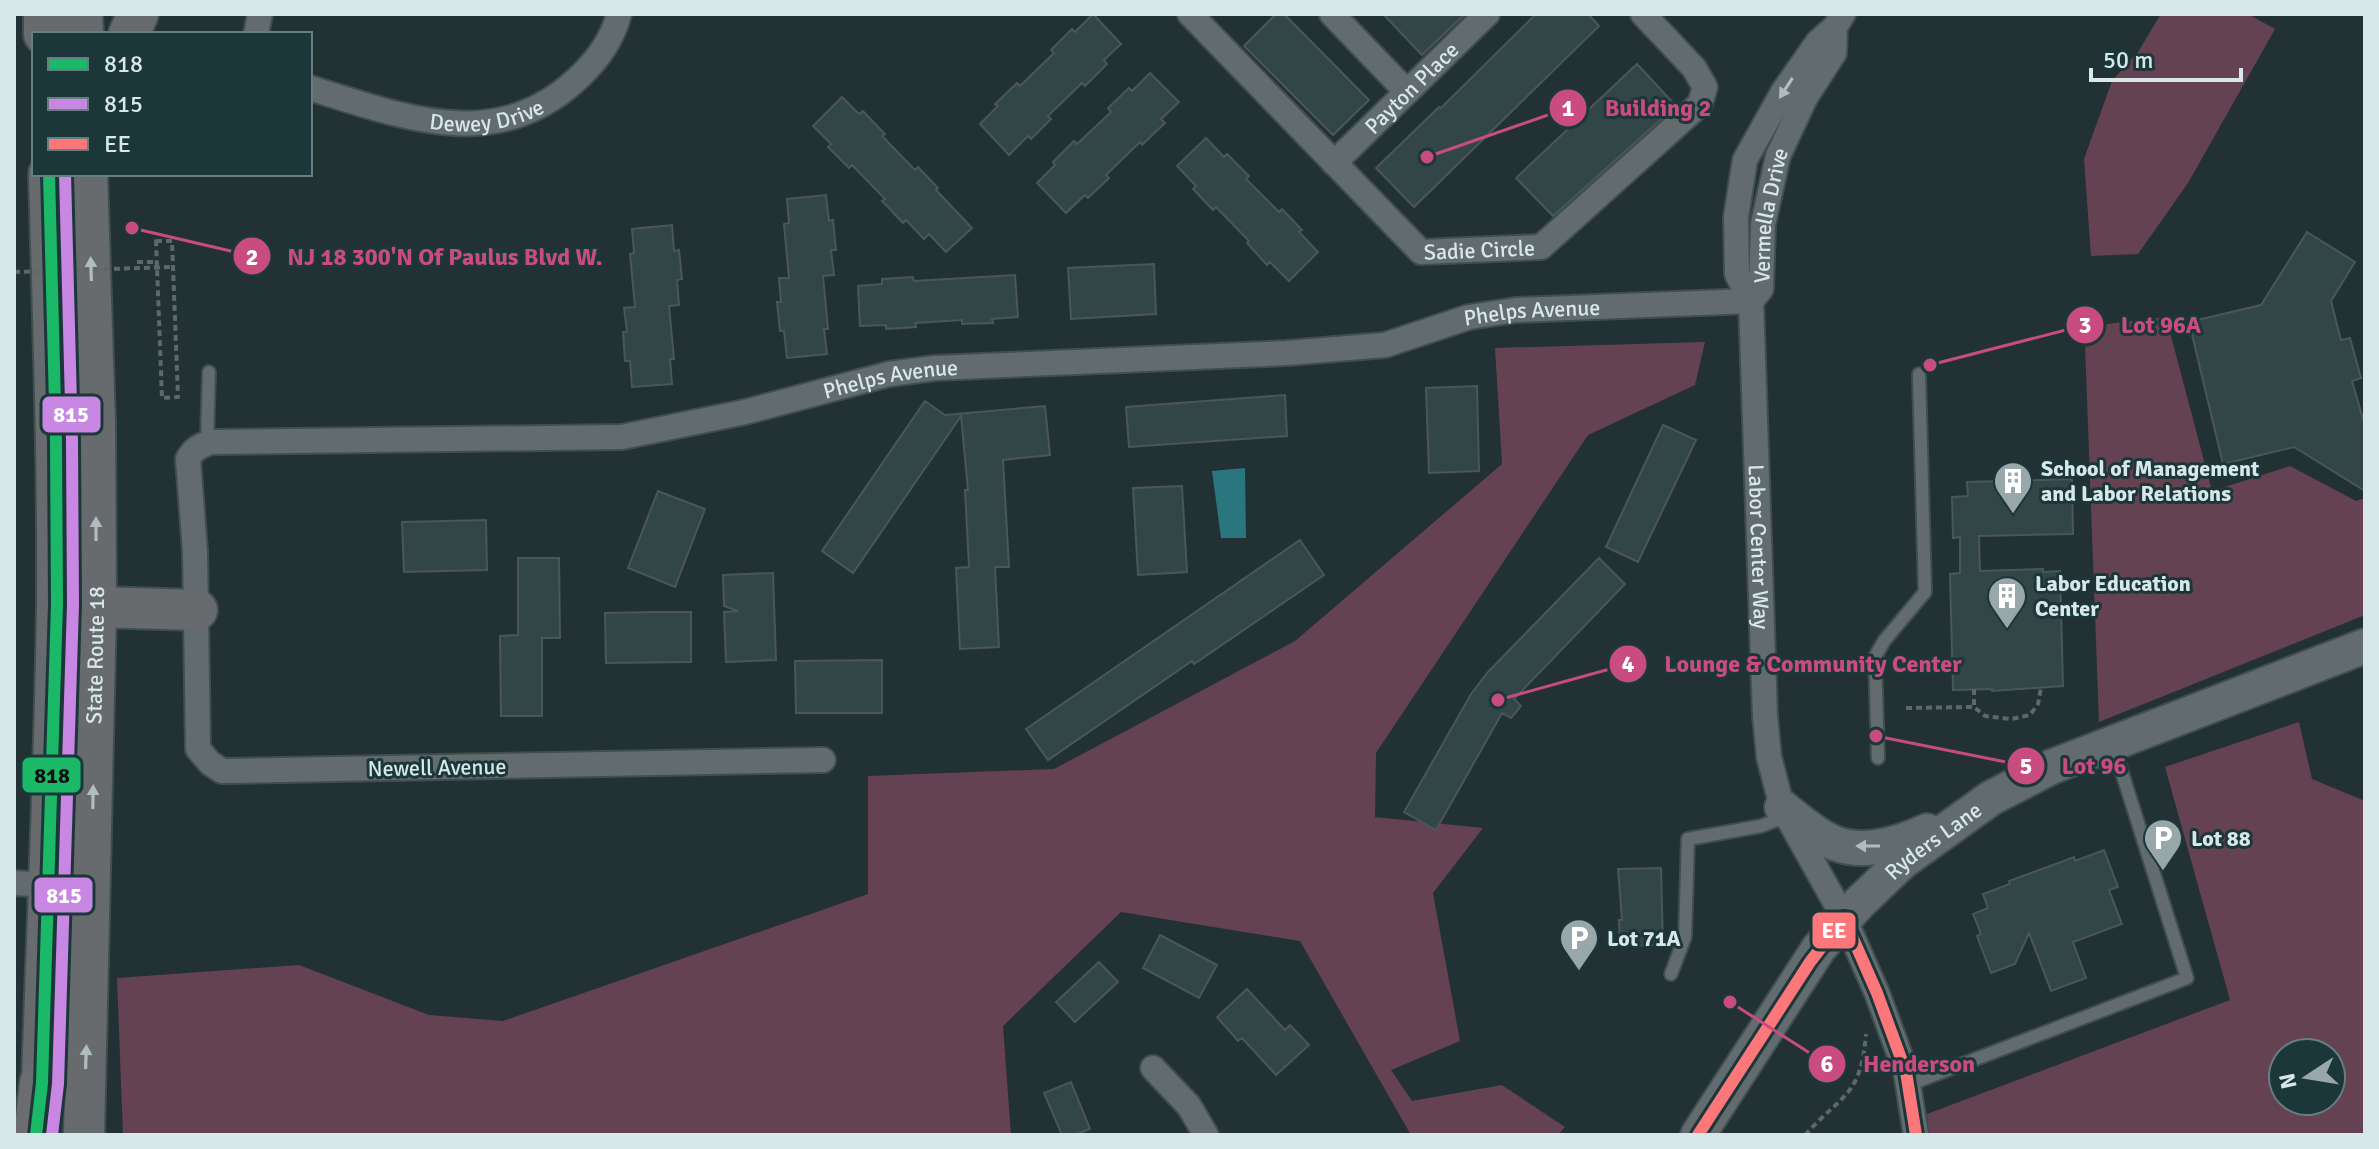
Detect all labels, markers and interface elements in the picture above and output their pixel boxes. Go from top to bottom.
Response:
legend [32,32,312,176]
scale bar [2091,32,2241,82]
street label: Payton Place [1359,36,1464,140]
text: 50 m [2103,45,2153,75]
text: 818 [104,49,143,79]
one-way arrow [1779,77,1794,99]
callout: Building 2 [1548,84,1727,132]
text: 815 [104,89,143,119]
street label: Dewey Drive [428,93,548,138]
text: 1 [1562,93,1575,123]
text: Building 2 [1605,93,1711,123]
text: EE [104,129,131,159]
street label: Vermella Drive [1748,143,1794,284]
callout: NJ 18 300'N Of Paulus Blvd W. [232,232,619,280]
street label: Sadie Circle [1423,234,1535,266]
text: 2 [246,242,258,272]
text: NJ 18 300'N Of Paulus Blvd W. [287,242,603,272]
one-way arrow [84,256,97,281]
street label: Phelps Avenue [1462,294,1601,332]
callout: Lot 96A [2065,301,2217,349]
text: 3 [2079,310,2091,340]
text: Lot 96A [2121,310,2202,340]
street label: Phelps Avenue [820,354,958,405]
line badge: 815 [41,395,102,434]
text: 815 [53,401,89,428]
place label: School of Management and Labor Relations [2041,455,2259,507]
building icon: School of Management and Labor Relations [1992,460,2034,515]
street label: Labor Center Way [1743,464,1775,631]
one-way arrow [90,516,102,541]
place label: Labor Education Center [2035,570,2191,622]
building icon: Labor Education Center [1986,575,2028,630]
street label: State Route 18 [80,586,110,724]
callout: Lounge & Community Center [1608,640,1978,688]
text: 4 [1622,649,1635,679]
text: Lounge & Community Center [1664,649,1962,679]
callout: Lot 96 [2006,742,2143,790]
text: 5 [2020,751,2032,781]
text: Lot 96 [2061,751,2127,781]
street label: Newell Avenue [367,753,507,782]
line badge: 818 [21,756,82,794]
text: 818 [34,762,70,789]
one-way arrow [87,784,99,809]
street label: Ryders Lane [1879,796,1987,886]
parking icon: Lot 88 [2142,817,2184,872]
place label: Lot 88 [2191,825,2251,852]
one-way arrow [1855,840,1880,852]
line badge: 815 [33,876,94,914]
text: 815 [46,882,82,909]
line badge: EE [1811,911,1857,950]
parking icon: Lot 71A [1558,917,1600,972]
text: EE [1821,917,1847,944]
place label: Lot 71A [1607,925,1681,952]
north arrow [2267,1037,2347,1117]
callout: Henderson [1807,1040,1991,1088]
one-way arrow [80,1044,93,1069]
text: 6 [1821,1049,1834,1079]
text: Henderson [1863,1049,1975,1079]
text: N [2273,1071,2303,1091]

